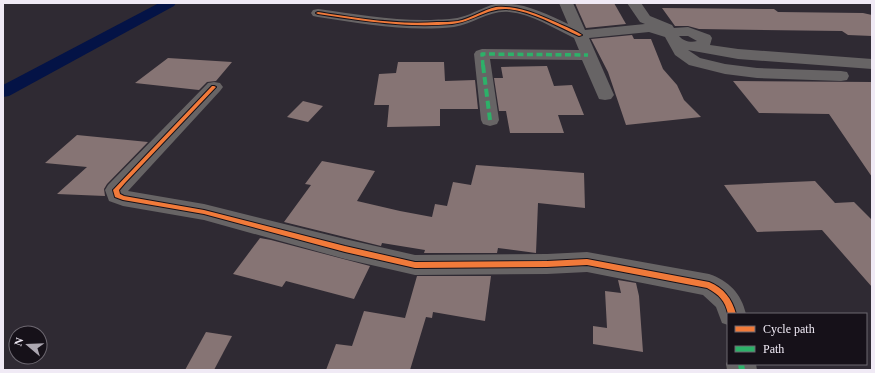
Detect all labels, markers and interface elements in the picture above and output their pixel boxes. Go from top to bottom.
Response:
legend [727,313,867,365]
text: Cycle path [763,322,815,336]
north arrow [8,325,48,365]
text: N [12,336,26,347]
text: Path [763,342,784,356]

